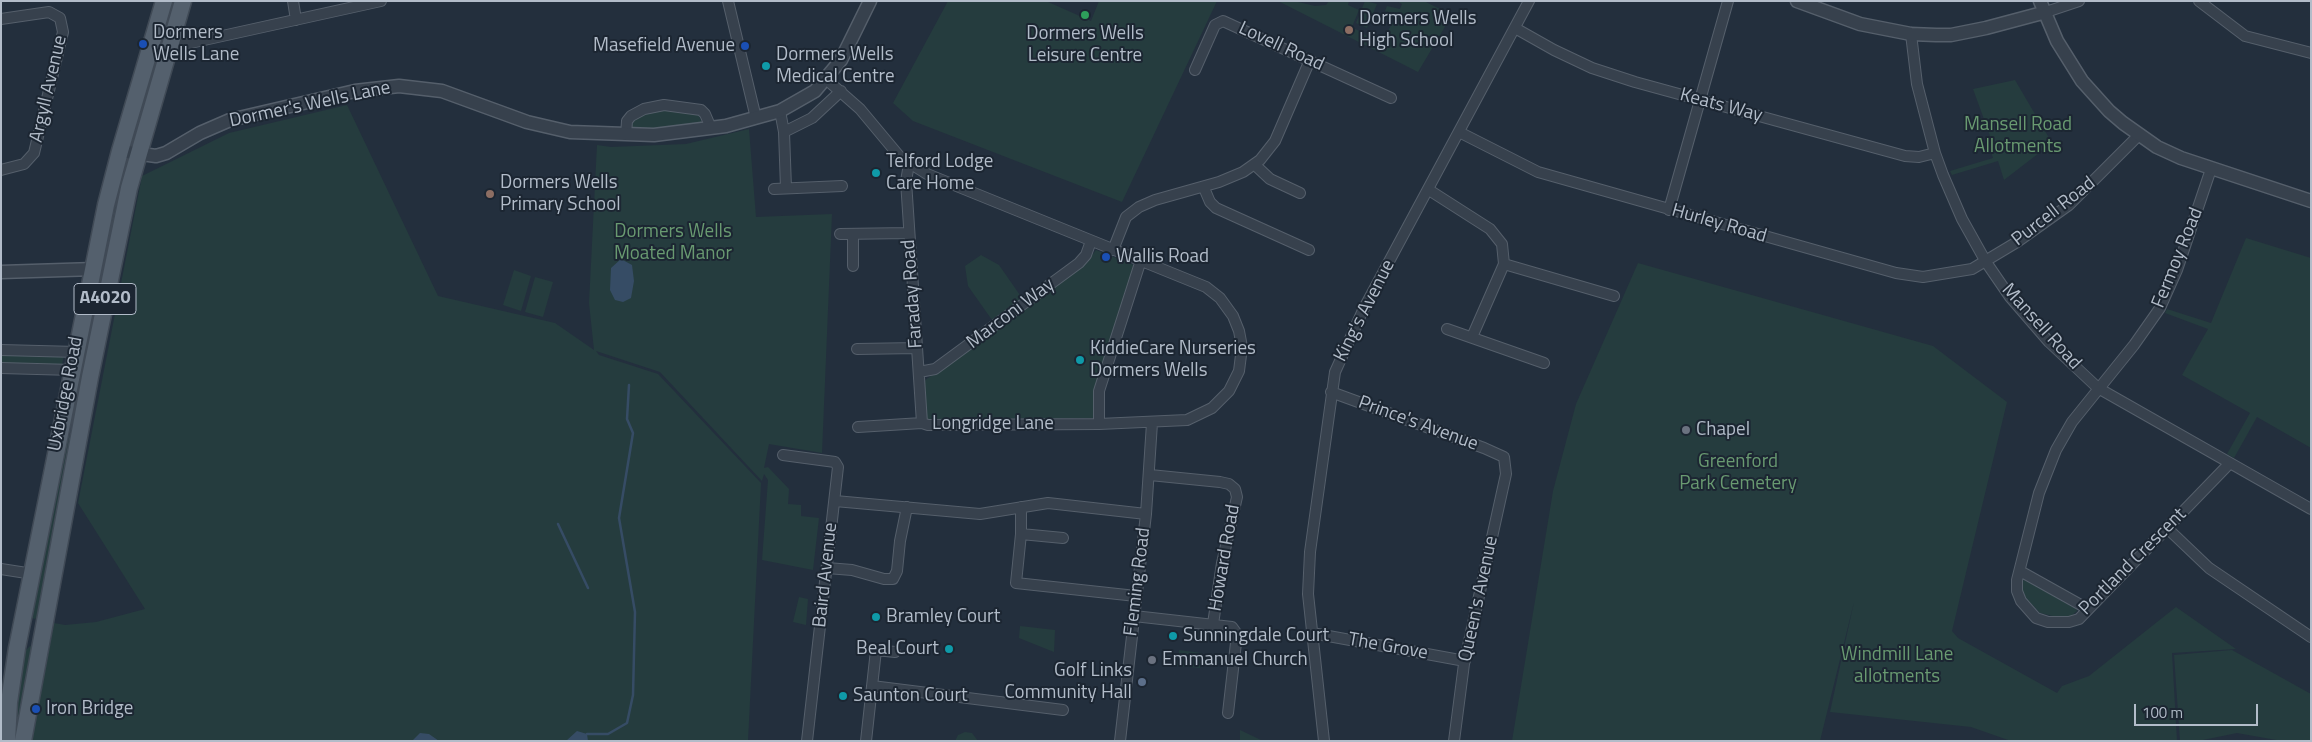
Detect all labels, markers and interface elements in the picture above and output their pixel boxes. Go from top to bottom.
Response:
place label: Dormers Wells High School [1359,8,1477,52]
marker: Dormers Wells Leisure Centre [1079,9,1091,21]
street label: Lovell Road [1235,17,1327,77]
place label: Dormers Wells Lane [153,22,239,66]
place label: Dormers Wells Leisure Centre [1026,23,1144,67]
marker: Dormers Wells High School [1343,24,1355,36]
street label: Argyll Avenue [26,33,72,145]
place label: Masefield Avenue [593,35,735,57]
marker: Dormers Wells Lane [137,38,149,50]
marker: Masefield Avenue [739,40,751,52]
place label: Dormers Wells Medical Centre [776,44,895,88]
marker: Dormers Wells Medical Centre [760,60,772,72]
street label: Dormer's Wells Lane [227,77,393,133]
street label: Keats Way [1677,84,1765,128]
park label: Mansell Road Allotments [1964,114,2072,158]
place label: Telford Lodge Care Home [886,151,993,195]
marker: Telford Lodge Care Home [870,167,882,179]
place label: Dormers Wells Primary School [500,172,621,216]
street label: Purcell Road [2008,172,2100,252]
marker: Dormers Wells Primary School [484,188,496,200]
street label: Hurley Road [1669,200,1769,248]
street label: Fermoy Road [2148,205,2208,311]
park label: Dormers Wells Moated Manor [614,221,732,265]
street label: Faraday Road [898,239,928,349]
place label: Wallis Road [1116,246,1209,268]
marker: Wallis Road [1100,251,1112,263]
street label: King's Avenue [1330,256,1400,366]
street label: Marconi Way [963,274,1059,354]
street label: Mansell Road [1996,279,2086,375]
road number: A4020 [74,284,136,314]
street label: Uxbridge Road [44,335,88,453]
place label: KiddieCare Nurseries Dormers Wells [1090,338,1256,382]
marker: KiddieCare Nurseries Dormers Wells [1074,354,1086,366]
street label: Prince's Avenue [1355,392,1481,456]
street label: Longridge Lane [932,413,1054,435]
place label: Chapel [1696,419,1750,441]
marker: Chapel [1680,424,1692,436]
park label: Greenford Park Cemetery [1679,451,1797,495]
street label: Howard Road [1204,503,1246,613]
street label: Portland Crescent [2075,504,2191,620]
street label: Baird Avenue [809,521,843,629]
street label: Fleming Road [1120,526,1156,638]
street label: Queen's Avenue [1455,534,1503,664]
place label: Bramley Court [886,606,1000,628]
marker: Bramley Court [870,611,882,623]
place label: Sunningdale Court [1183,625,1329,647]
street label: The Grove [1346,629,1430,665]
marker: Sunningdale Court [1167,630,1179,642]
place label: Beal Court [856,638,939,660]
marker: Beal Court [943,643,955,655]
park label: Windmill Lane allotments [1841,644,1953,688]
place label: Emmanuel Church [1162,649,1308,671]
marker: Emmanuel Church [1146,654,1158,666]
place label: Golf Links Community Hall [1004,660,1132,704]
marker: Golf Links Community Hall [1136,676,1148,688]
place label: Saunton Court [853,685,968,707]
marker: Saunton Court [837,690,849,702]
scale bar [2137,694,2261,726]
place label: Iron Bridge [46,698,133,720]
text: 100 m [2142,701,2183,724]
marker: Iron Bridge [30,703,42,715]

